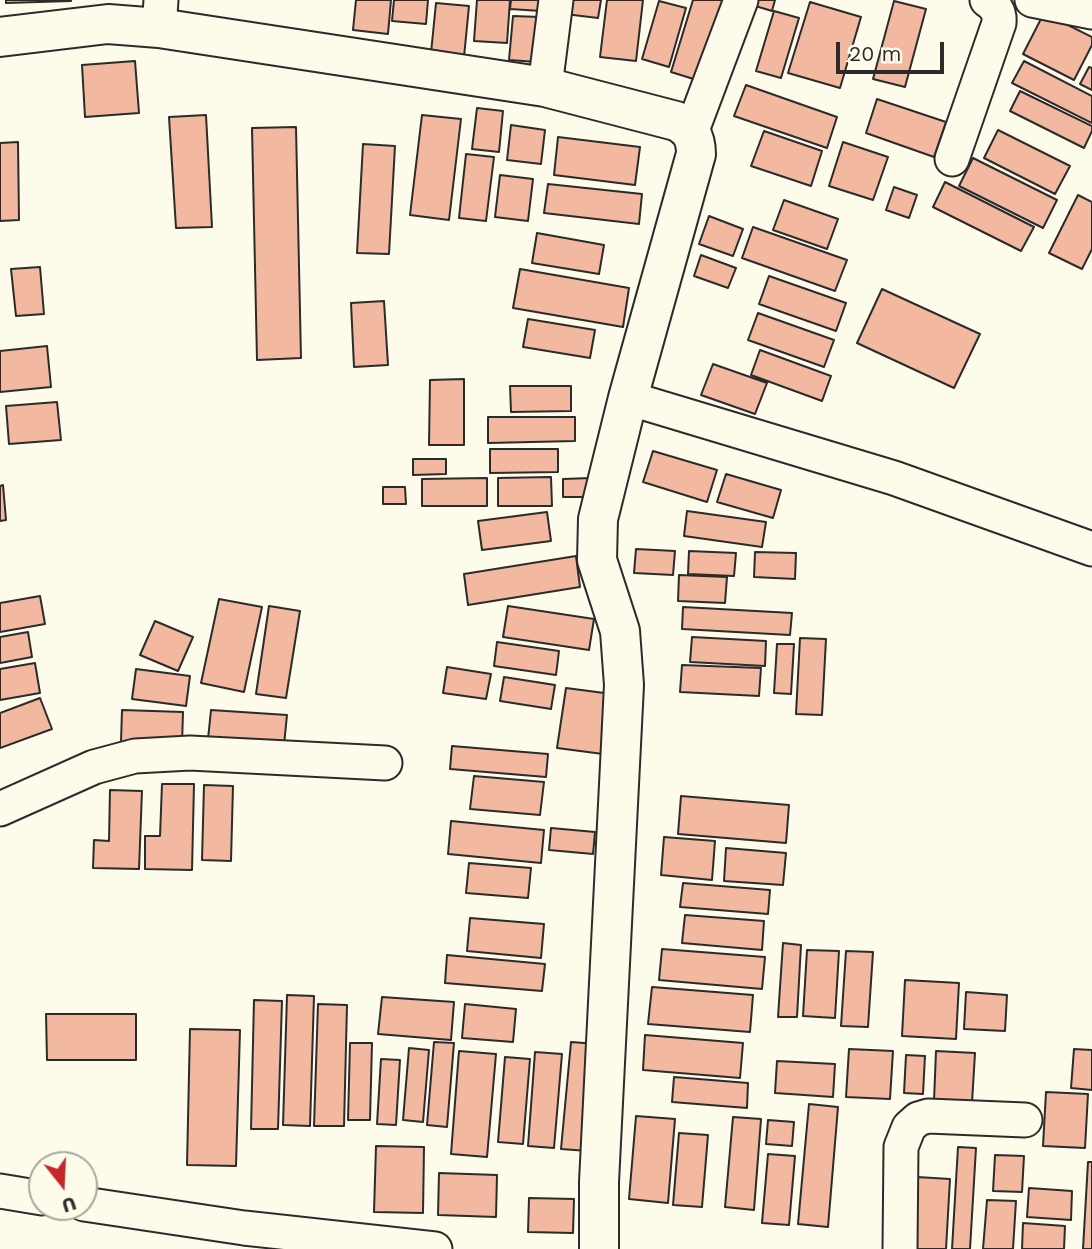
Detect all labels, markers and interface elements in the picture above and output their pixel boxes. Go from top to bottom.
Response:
scale bar [840,28,948,72]
text: 20 m [849,41,901,66]
north arrow [28,1151,98,1221]
text: U [59,1192,79,1218]

